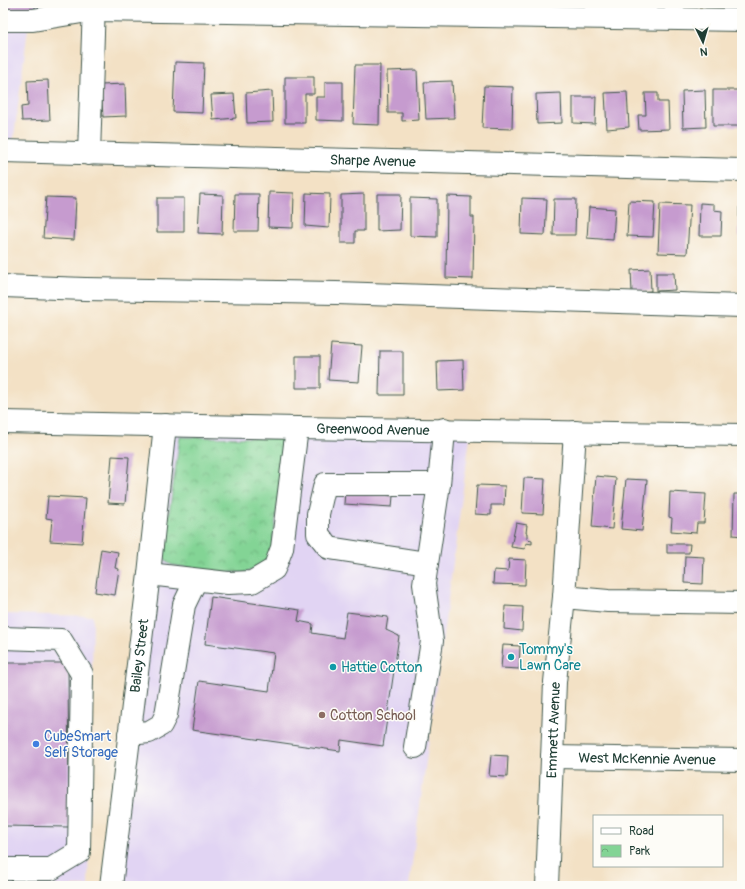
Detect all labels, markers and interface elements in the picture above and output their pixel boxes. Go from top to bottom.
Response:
north arrow [683,22,723,62]
text: N [699,45,708,58]
street label: Sharpe Avenue [330,151,416,170]
street label: Greenwood Avenue [316,420,430,439]
street label: Bailey Street [126,617,152,694]
place label: Tommy's Lawn Care [519,641,581,674]
marker: Tommy's Lawn Care [506,652,516,662]
place label: Hattie Cotton [341,659,422,676]
marker: Hattie Cotton [328,662,338,672]
street label: Emmett Avenue [543,681,564,779]
place label: Cotton School [330,707,416,724]
marker: Cotton School [317,710,327,720]
place label: CubeSmart Self Storage [44,728,118,761]
marker: CubeSmart Self Storage [31,739,41,749]
street label: West McKennie Avenue [578,749,716,768]
legend [593,815,723,867]
text: Road [629,824,654,839]
text: Park [629,844,650,859]

